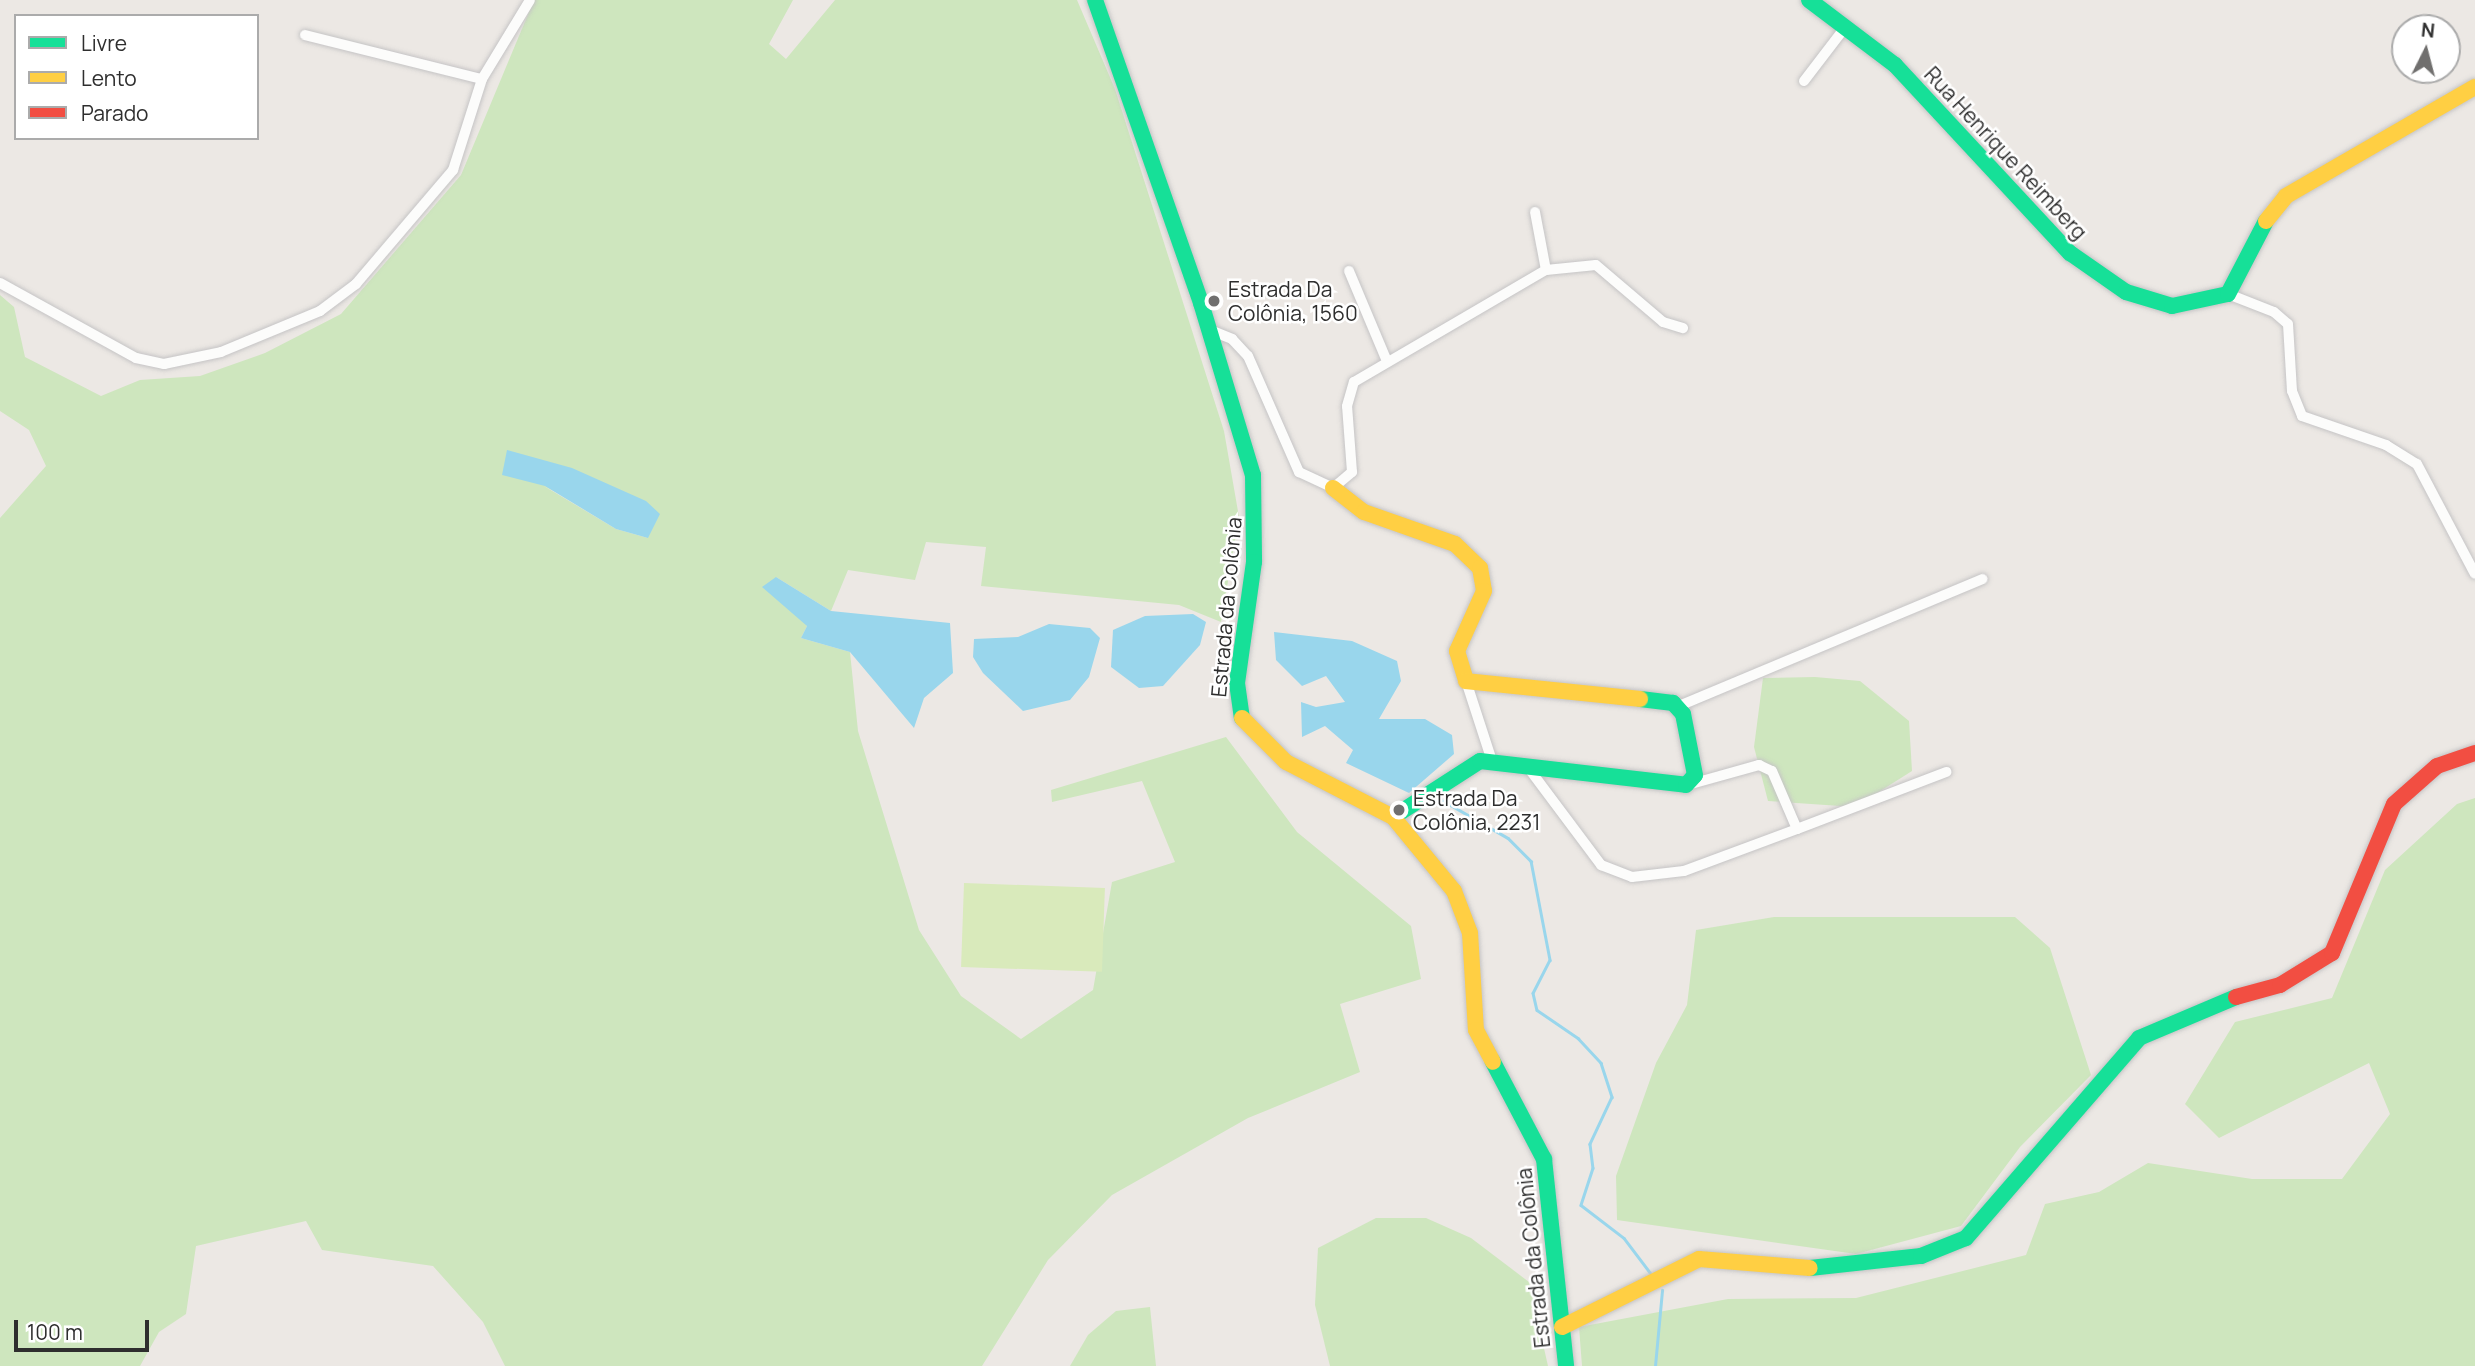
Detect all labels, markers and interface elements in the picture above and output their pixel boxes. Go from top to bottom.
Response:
legend [14,14,259,140]
north arrow [2391,14,2461,84]
text: N [2420,16,2436,44]
text: Livre [81,29,127,57]
street label: Rua Henrique Reimberg [1919,61,2093,245]
text: Lento [81,64,137,92]
text: Parado [81,99,149,127]
place label: Estrada Da Colônia, 1560 [1228,276,1358,326]
marker: Estrada Da Colônia, 1560 [1206,293,1222,309]
street label: Estrada da Colônia [1206,516,1246,698]
place label: Estrada Da Colônia, 2231 [1413,785,1540,835]
marker: Estrada Da Colônia, 2231 [1391,802,1407,818]
street label: Estrada da Colônia [1511,1167,1555,1349]
scale bar [18,1306,152,1350]
text: 100 m [27,1318,83,1346]

